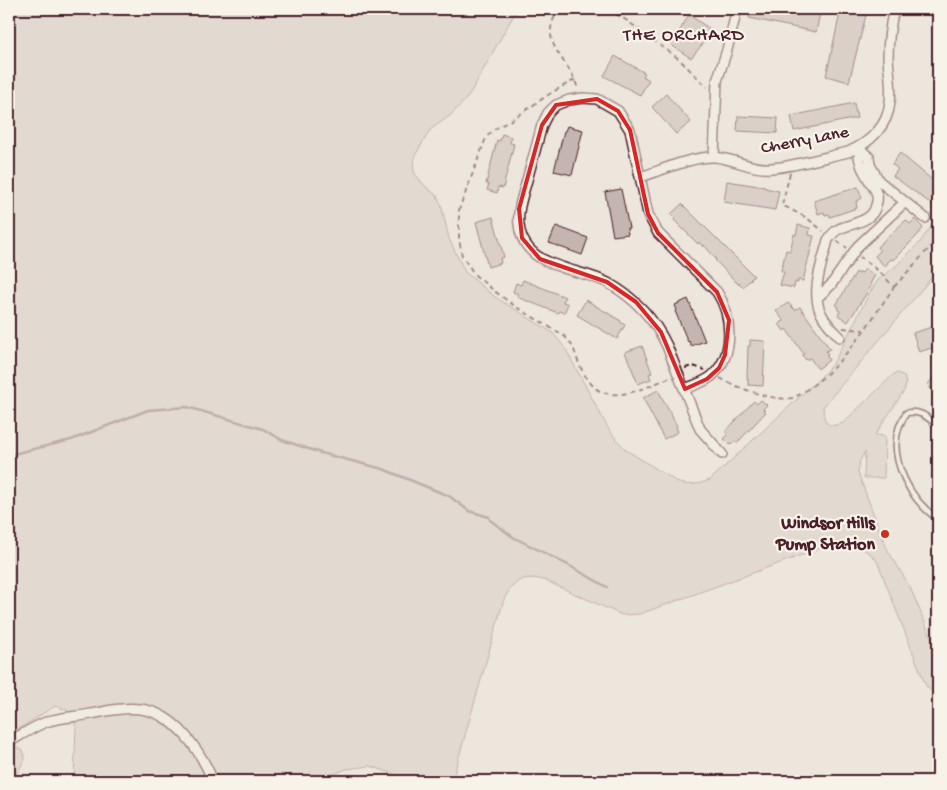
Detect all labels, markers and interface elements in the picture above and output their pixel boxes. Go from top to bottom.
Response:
district label: THE ORCHARD [622,25,745,48]
street label: Cherry Lane [759,122,851,160]
place label: Windsor Hills Pump Station [775,514,876,556]
marker: Windsor Hills Pump Station [879,528,891,540]

